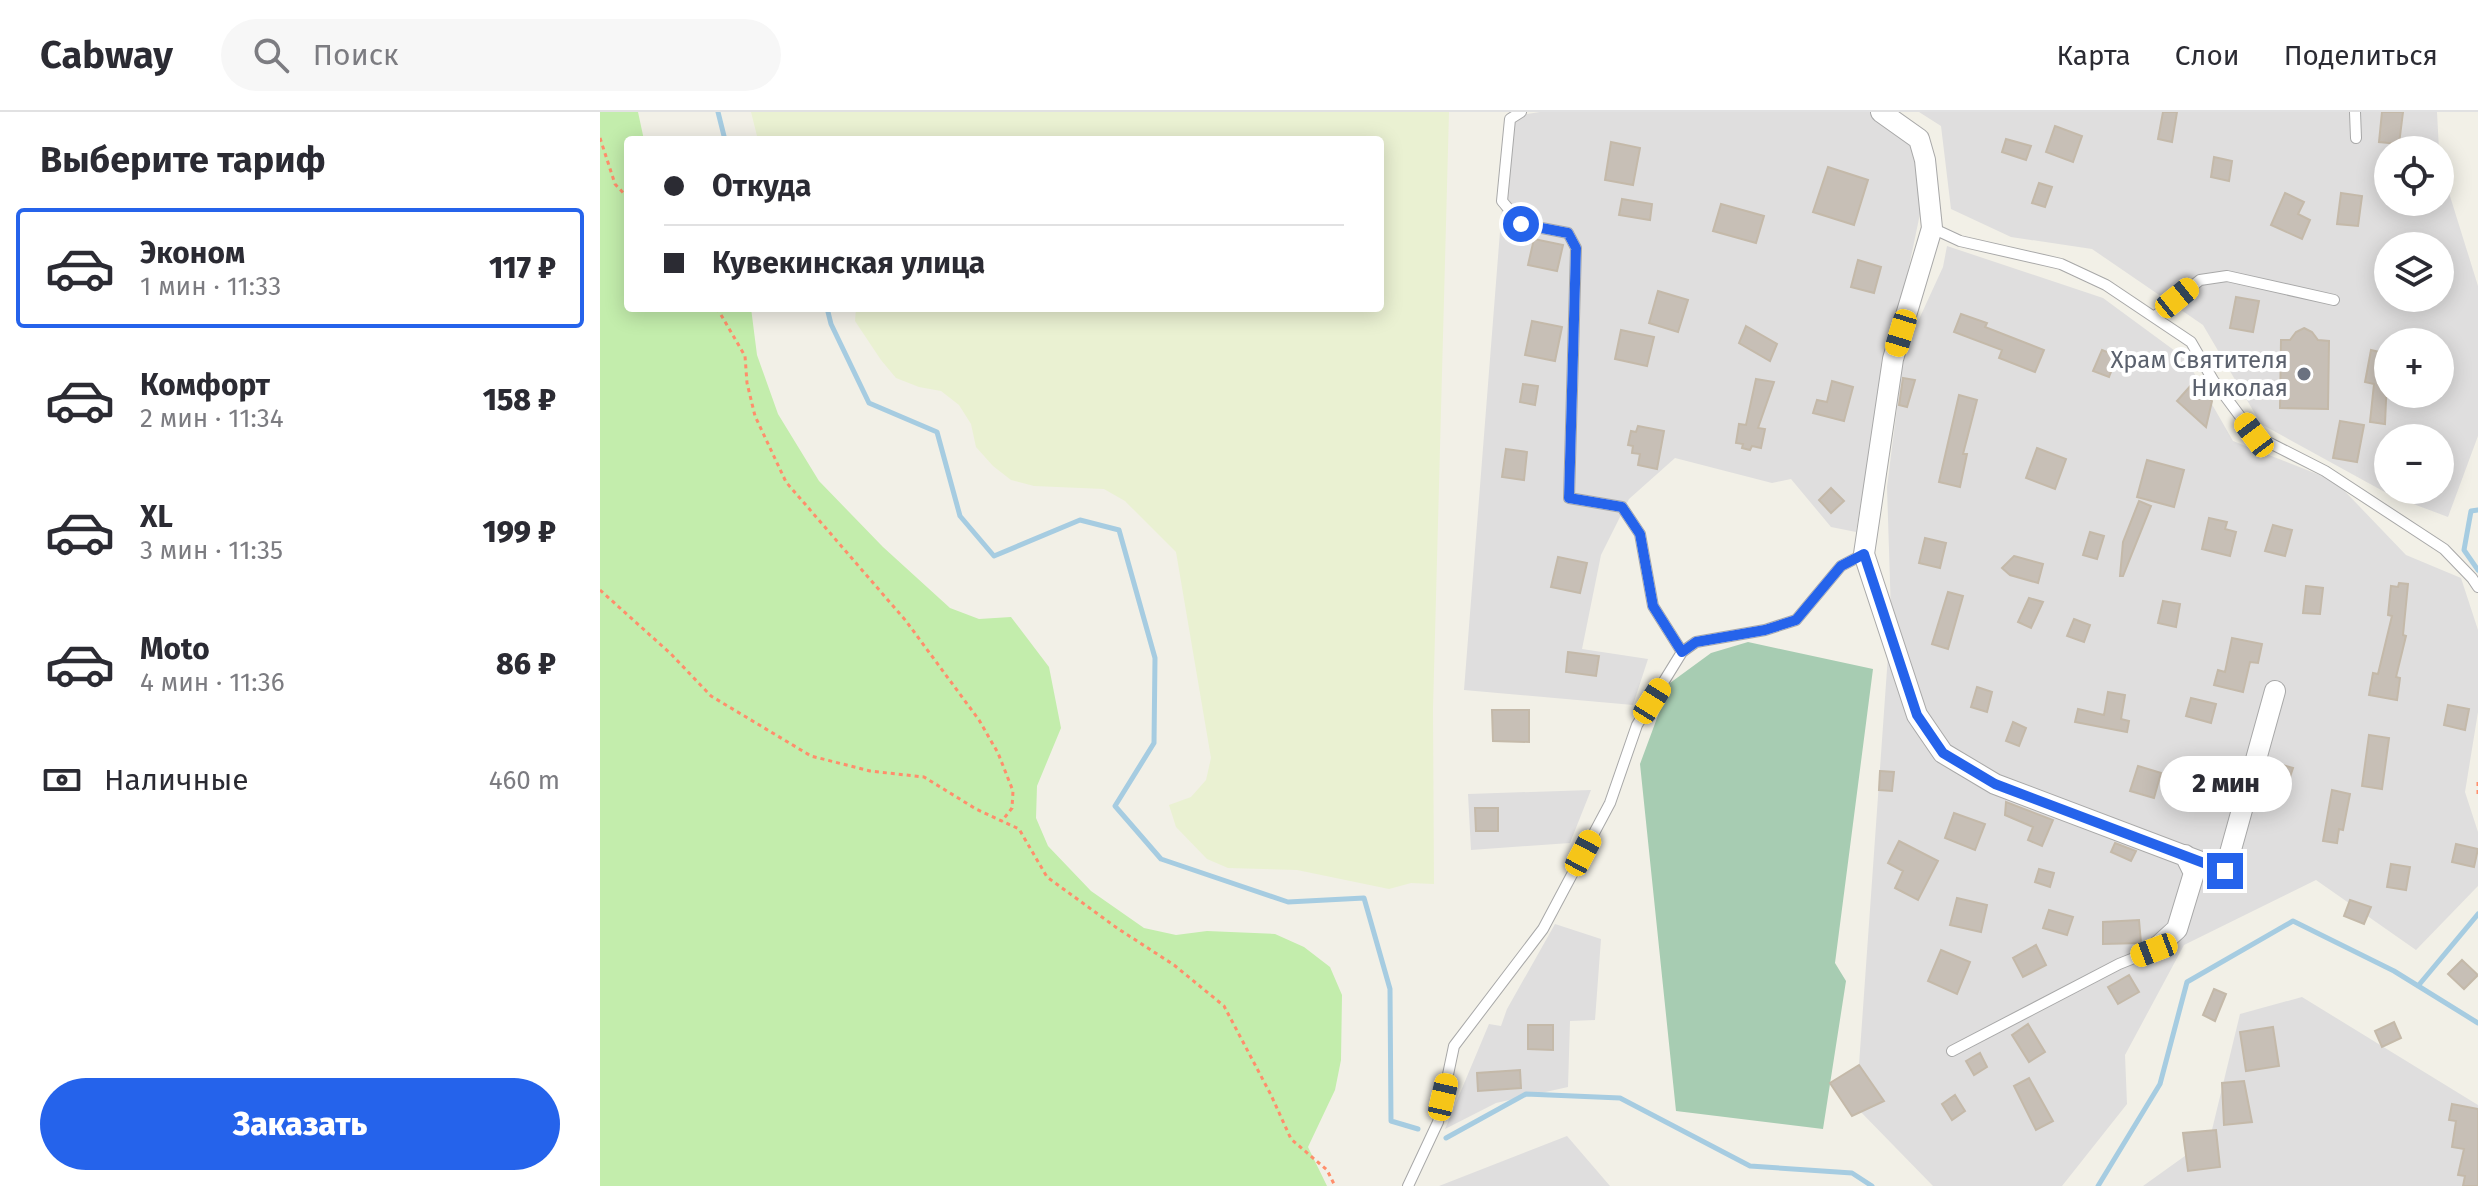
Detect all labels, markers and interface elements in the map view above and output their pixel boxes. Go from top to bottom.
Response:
search box [221,19,781,91]
text: Cabway [40,32,173,78]
icon: search [249,33,293,77]
text: Поиск [313,37,399,73]
text: Карта [2056,39,2131,72]
text: Слои [2175,39,2240,72]
text: Поделиться [2284,39,2438,72]
map controls [2374,136,2454,504]
button: locate [2374,136,2454,216]
text: Выберите тариф [40,138,326,182]
text: Откуда [712,168,811,204]
route start [1503,206,1539,242]
icon: car [44,232,116,304]
button: layers [2374,232,2454,312]
text: Эконом [140,235,245,271]
text: Кувекинская улица [712,245,985,281]
text: 117 ₽ [489,250,556,286]
text: 1 мин · 11:33 [140,271,281,302]
car [2151,274,2203,322]
car [1883,307,1919,359]
button: + [2374,328,2454,408]
place label: Храм Святителя Николая [2110,346,2288,402]
icon: car [44,364,116,436]
marker: Храм Святителя Николая [2295,365,2313,383]
text: Комфорт [140,367,270,403]
text: 158 ₽ [483,382,556,418]
text: 2 мин · 11:34 [140,403,284,434]
car [2230,409,2278,461]
button: − [2374,424,2454,504]
icon: car [44,496,116,568]
text: XL [140,499,173,535]
text: 199 ₽ [483,514,556,550]
text: 3 мин · 11:35 [140,535,283,566]
icon: car [44,628,116,700]
text: Moto [140,631,210,667]
text: 86 ₽ [496,646,556,682]
text: 4 мин · 11:36 [140,667,285,698]
car [1629,674,1675,728]
callout: 2 мин [2159,755,2291,811]
icon: cash [40,758,84,802]
text: Наличные [104,762,249,798]
text: 460 m [489,765,560,796]
text: 2 мин [2192,768,2260,799]
car [1561,826,1605,880]
route end [2207,853,2243,889]
car [2127,930,2181,970]
car [1426,1071,1460,1123]
button: Заказать [40,1078,560,1170]

